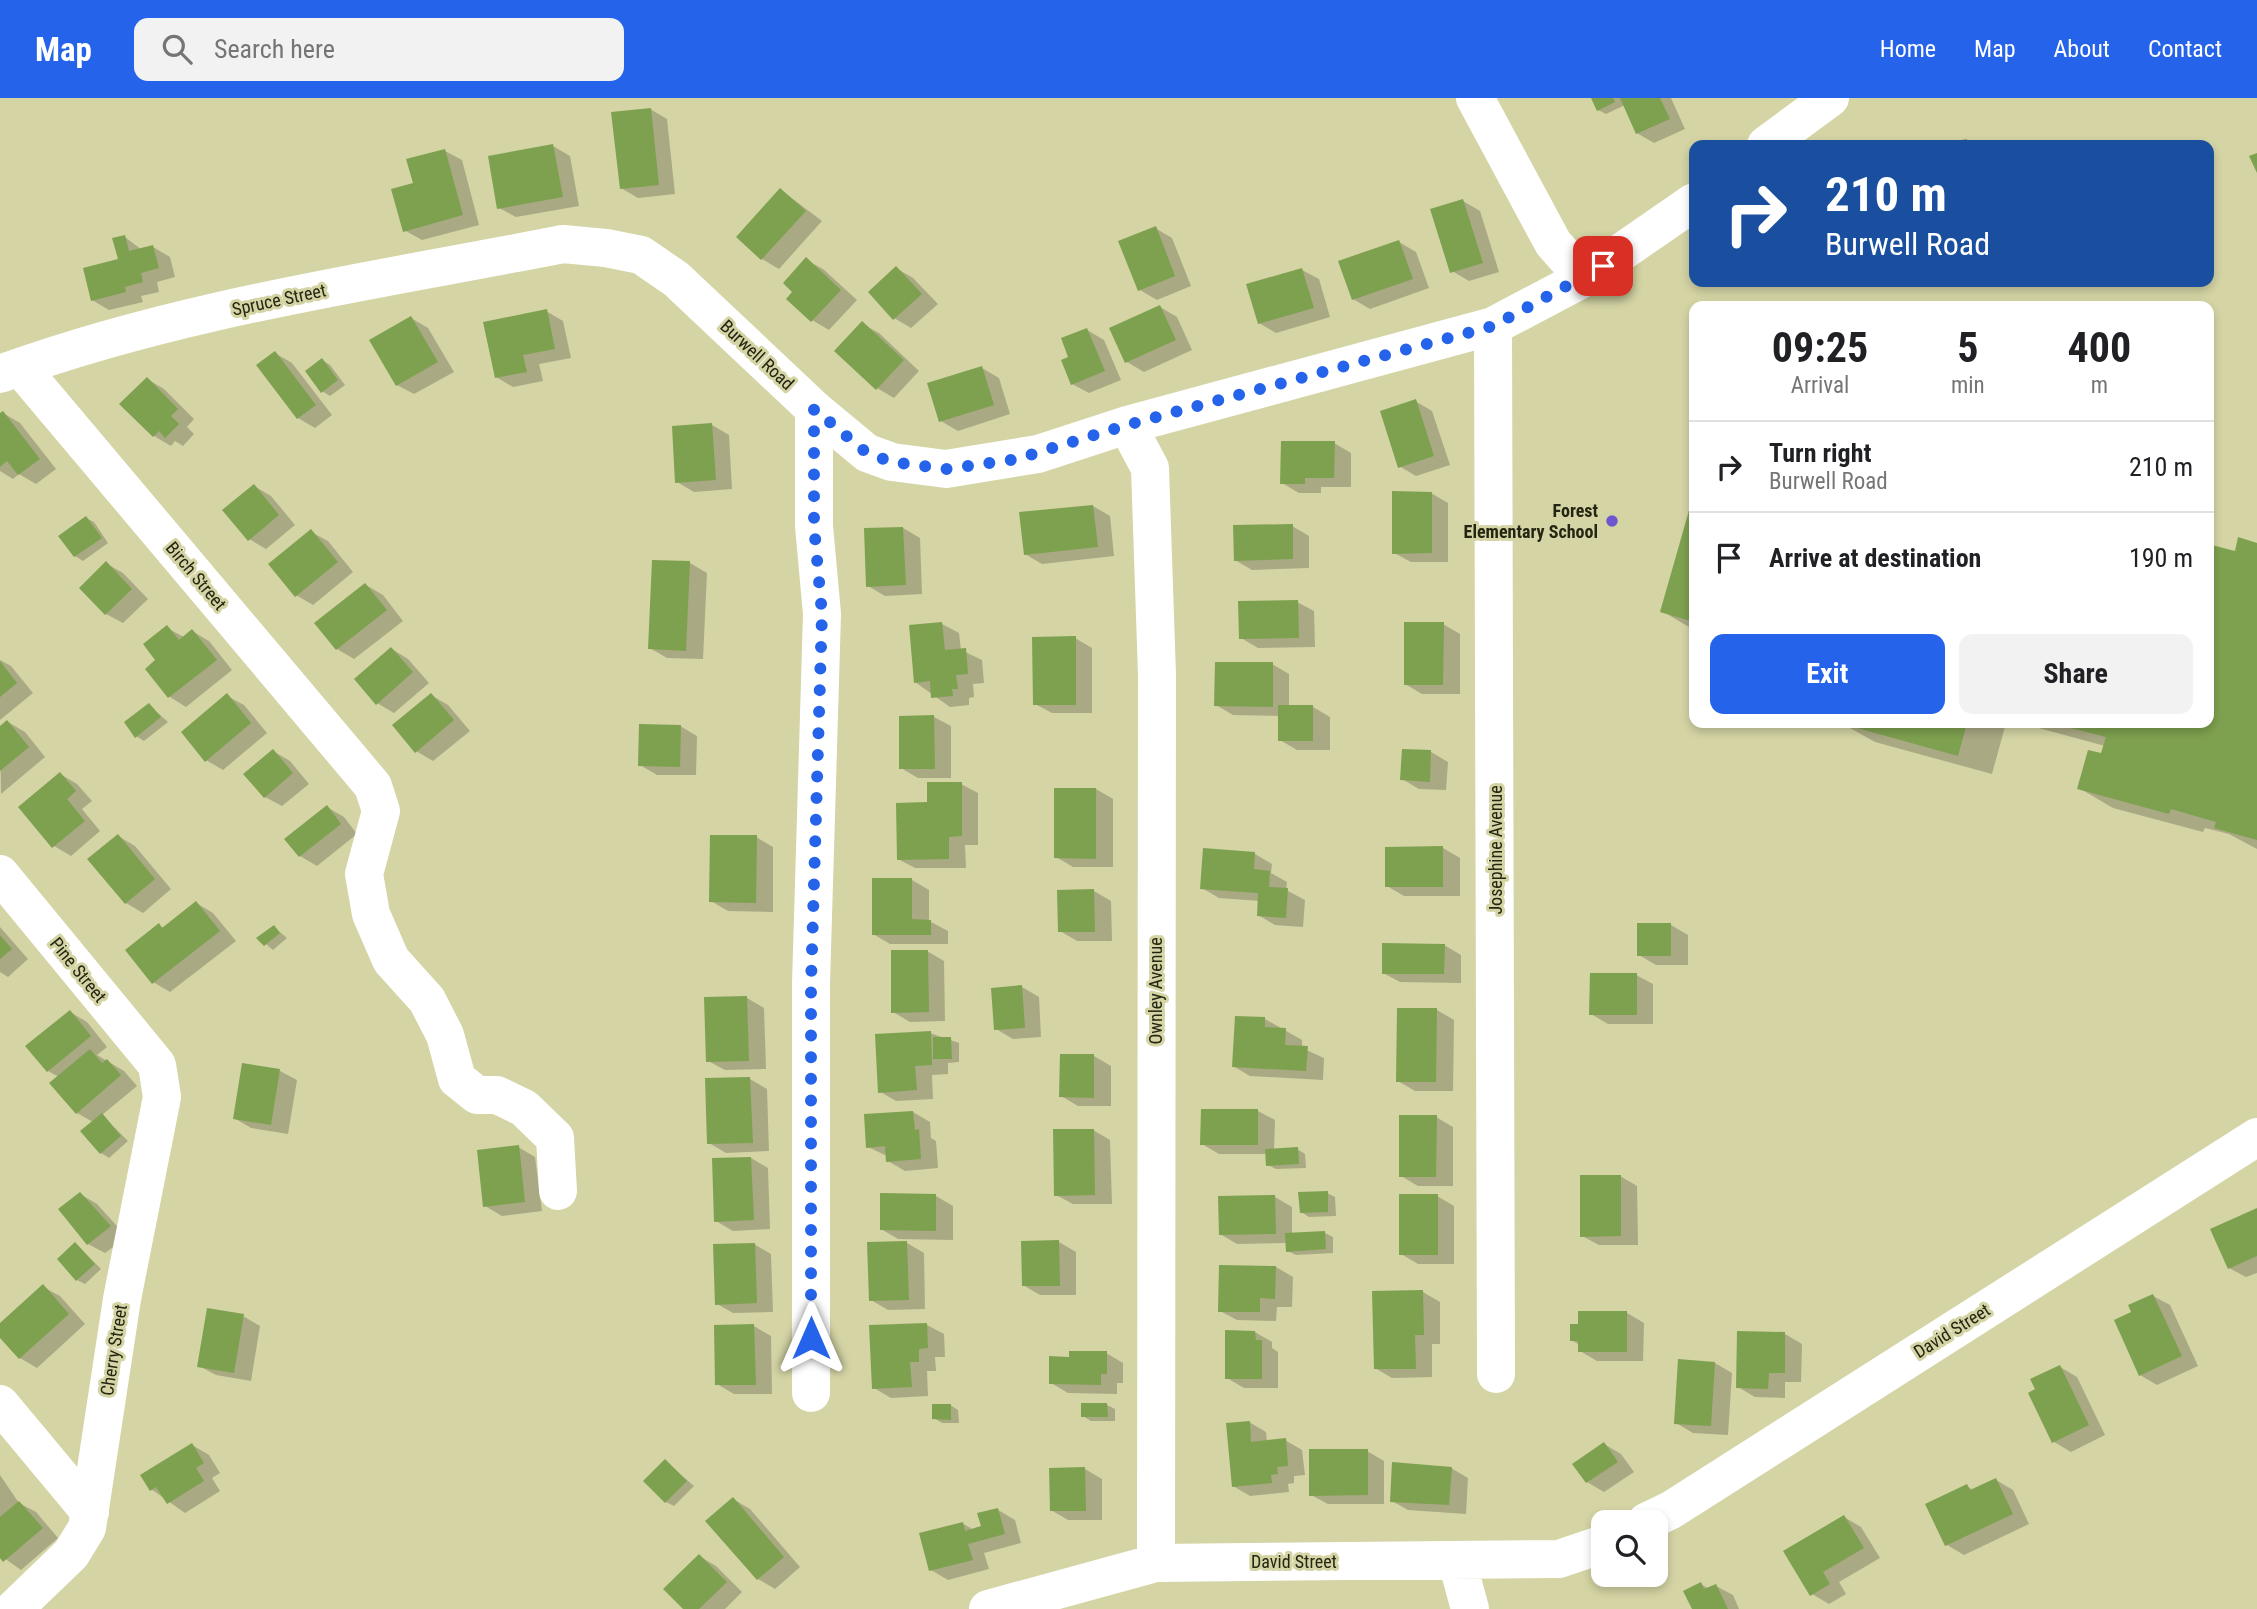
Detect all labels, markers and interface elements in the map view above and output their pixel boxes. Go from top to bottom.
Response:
search box [134,18,624,81]
text: Map [35,30,92,69]
icon: search [158,30,196,68]
text: Search here [214,34,335,64]
text: Home [1880,35,1936,63]
text: Map [1974,35,2016,63]
text: About [2054,35,2110,63]
text: Contact [2148,35,2222,63]
text: 210 m [1825,166,1947,223]
icon: right [1710,168,1801,259]
text: Burwell Road [1825,225,1990,263]
pin [1573,236,1633,296]
icon: arrive [1584,247,1622,285]
street label: Spruce Street [230,279,328,320]
street label: Burwell Road [716,315,798,394]
text: 09:25 [1772,323,1868,372]
text: 5 [1957,323,1978,372]
text: 400 [2067,323,2131,372]
text: Arrival [1791,372,1849,399]
text: min [1951,372,1985,399]
text: m [2091,372,2108,399]
text: Turn right [1769,438,1871,468]
icon: right [1710,448,1748,486]
text: 210 m [2129,452,2193,482]
text: Burwell Road [1769,468,1888,495]
place label: Forest Elementary School [1464,500,1598,542]
marker: Forest Elementary School [1604,513,1620,529]
street label: Birch Street [162,537,231,614]
icon: arrive [1710,539,1748,577]
text: Arrive at destination [1769,543,1981,573]
text: 190 m [2129,543,2193,573]
button: Exit [1710,634,1945,714]
button: Share [1959,634,2193,714]
street label: Josephine Avenue [1485,785,1506,915]
street label: Pine Street [46,933,111,1006]
street label: Ownley Avenue [1145,937,1166,1045]
street label: David Street [1910,1299,1994,1362]
position arrow [774,1301,848,1375]
street label: Cherry Street [96,1303,131,1397]
map controls [1591,1510,1668,1587]
button: search [1591,1510,1668,1587]
street label: David Street [1251,1551,1337,1572]

